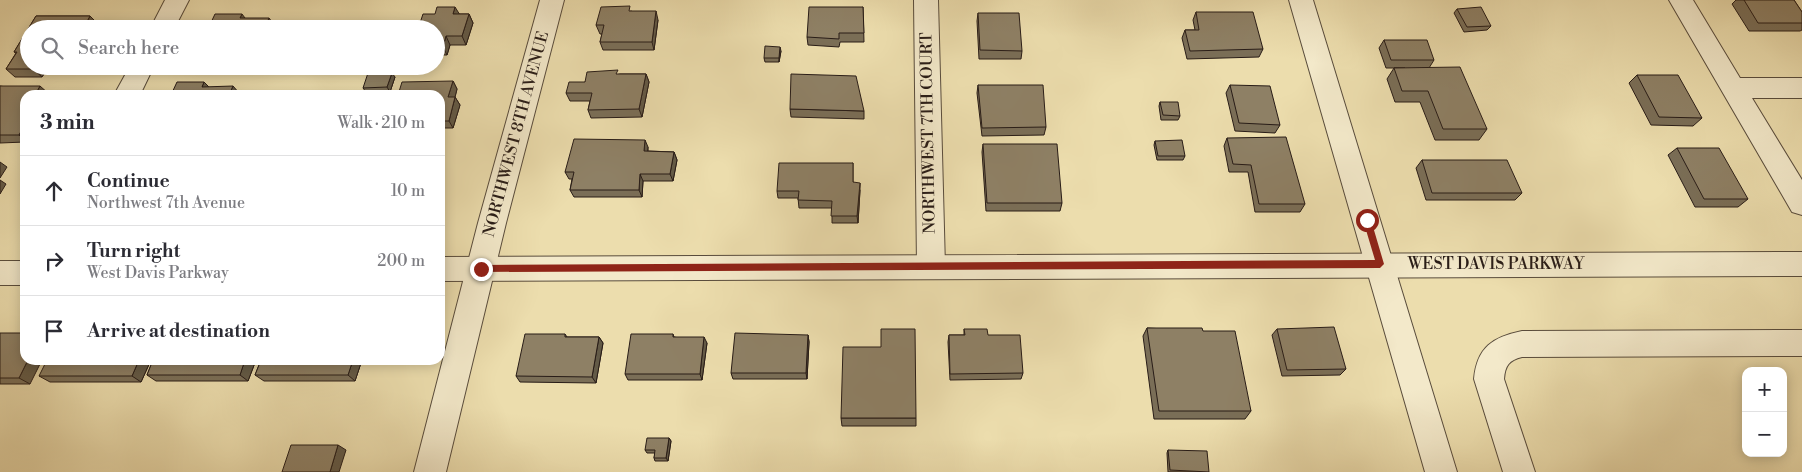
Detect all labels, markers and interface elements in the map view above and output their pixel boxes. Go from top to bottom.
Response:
search box [20,20,445,75]
street label: NORTHWEST 8TH AVENUE [479,29,553,239]
street label: NORTHWEST 7TH COURT [916,32,940,234]
icon: search [38,34,66,62]
text: Search here [78,36,179,60]
text: 3 min [40,110,95,136]
text: Walk · 210 m [337,113,425,133]
text: Continue [87,169,170,193]
icon: ahead [40,177,68,205]
text: 10 m [391,181,425,201]
text: Northwest 7th Avenue [87,193,245,213]
route start [1356,209,1379,232]
text: Turn right [87,239,180,263]
icon: right [40,247,68,275]
text: 200 m [377,251,425,271]
street label: WEST DAVIS PARKWAY [1407,254,1586,274]
route end [470,258,493,281]
text: West Davis Parkway [87,263,229,283]
icon: arrive [40,317,68,345]
text: Arrive at destination [87,319,270,343]
map controls [1742,367,1787,457]
button: + [1742,367,1787,412]
button: − [1742,412,1787,457]

